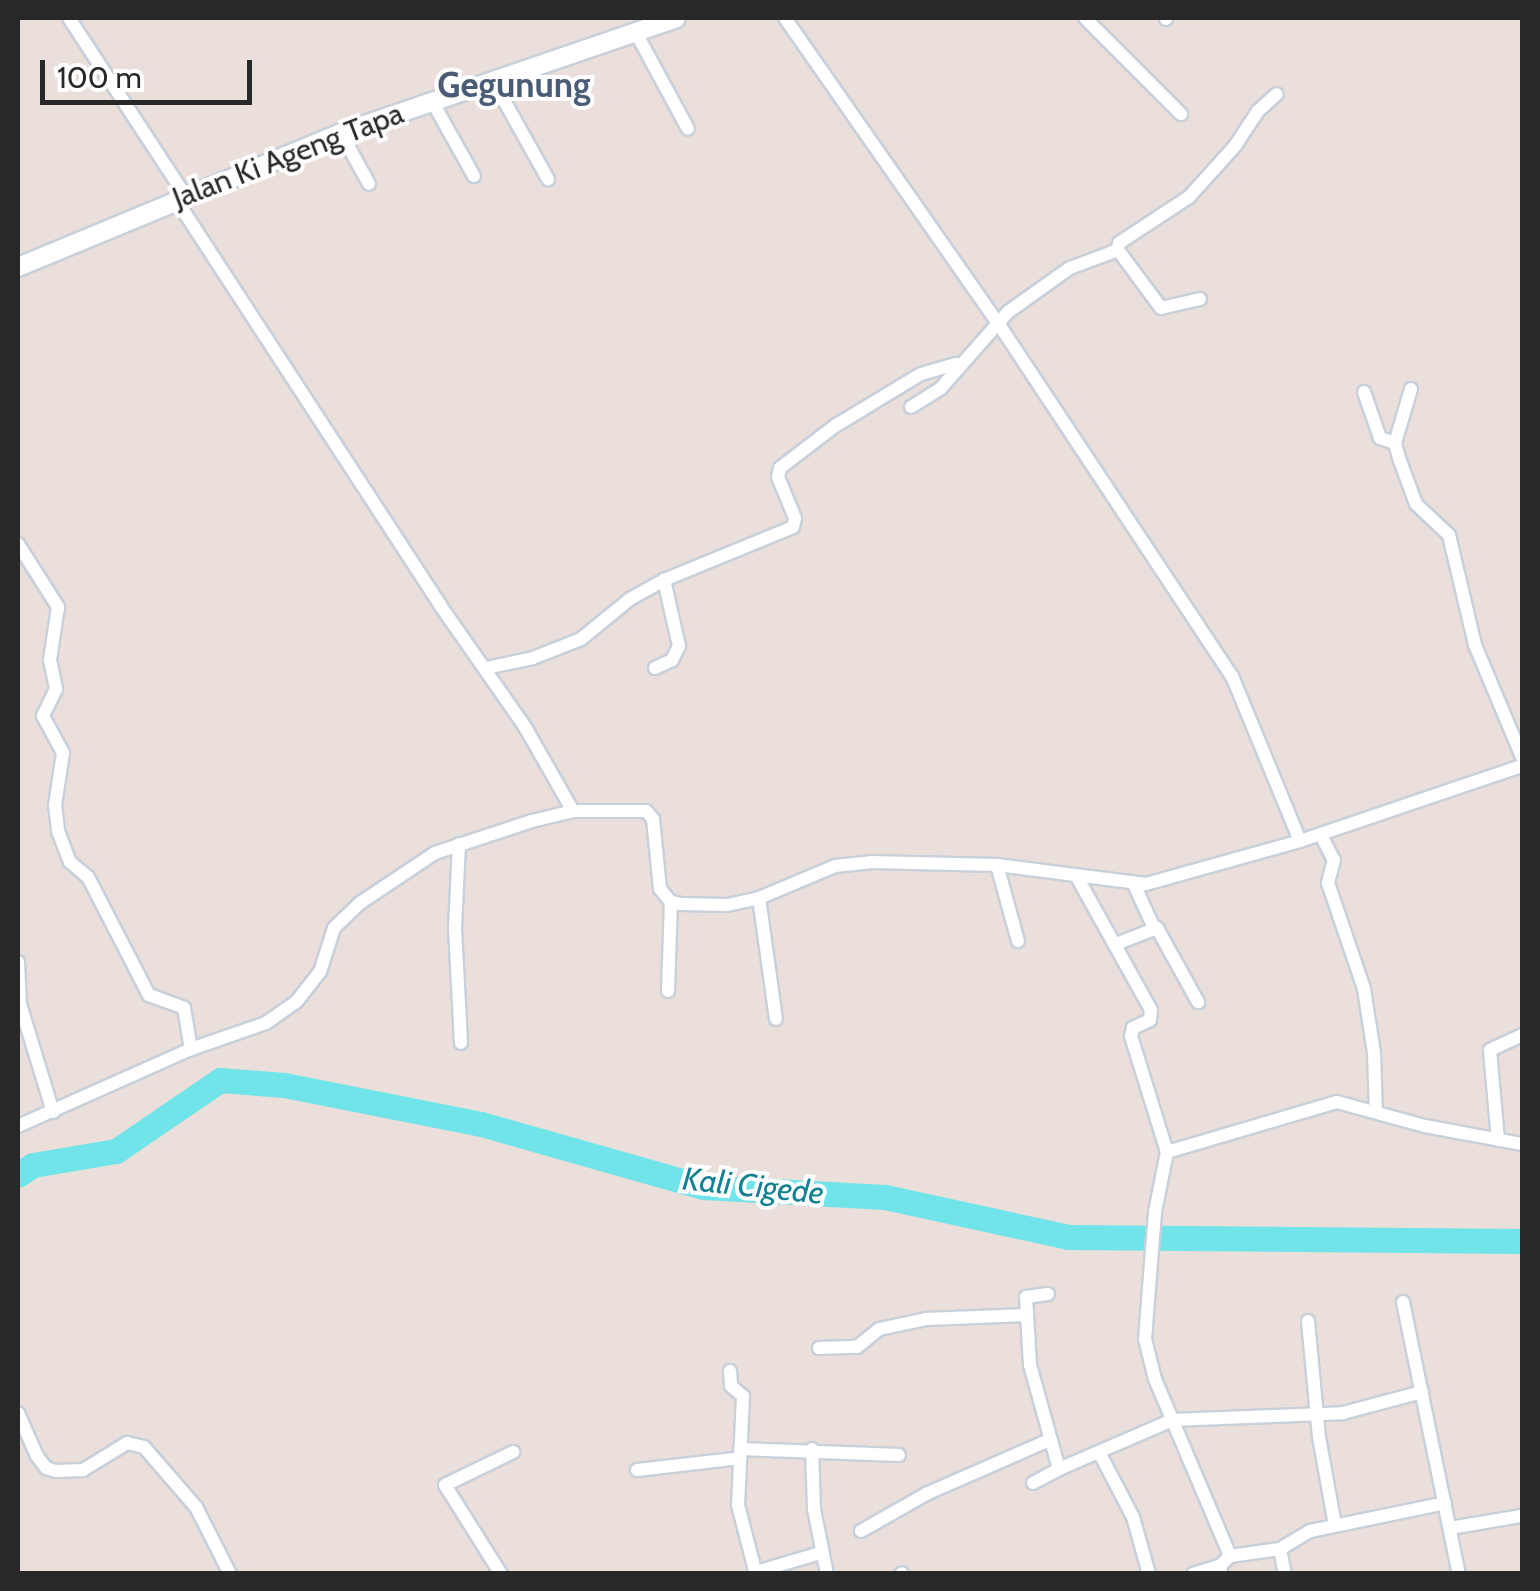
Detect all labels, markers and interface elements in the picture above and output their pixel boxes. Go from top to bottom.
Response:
scale bar [45,40,258,102]
text: 100 m [57,59,142,96]
district label: Gegunung [437,64,591,106]
street label: Jalan Ki Ageng Tapa [168,95,408,217]
water label: Kali Cigede [681,1160,825,1212]

